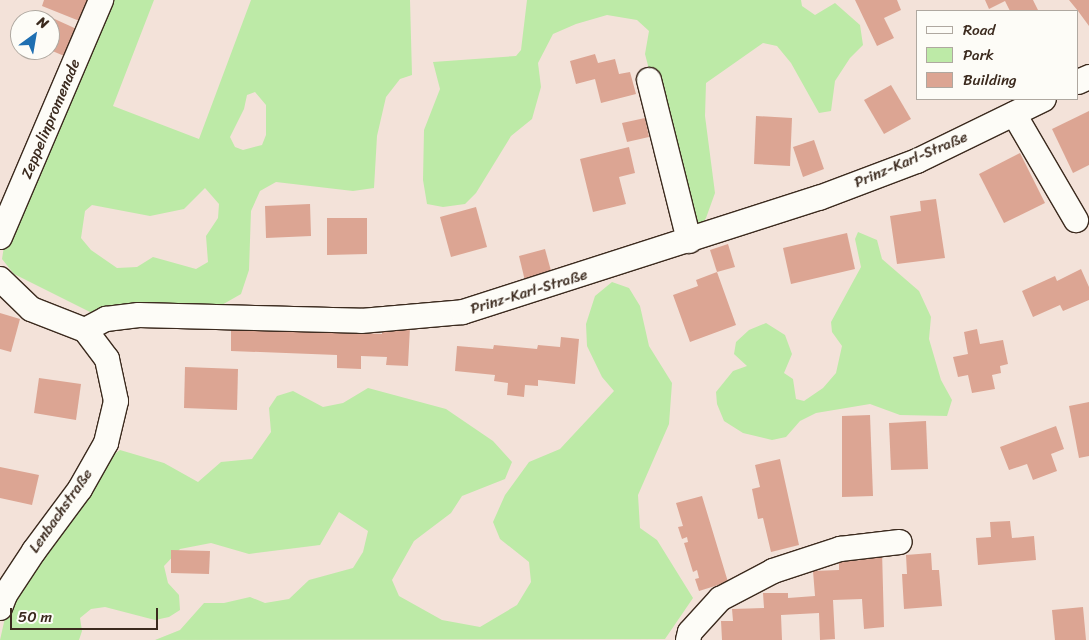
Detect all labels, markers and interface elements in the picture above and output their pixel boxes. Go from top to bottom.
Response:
north arrow [10,10,60,60]
text: N [32,10,53,36]
legend [916,10,1079,100]
text: Road [963,17,995,43]
text: Park [963,42,994,68]
street label: Zeppelinpromenade [18,57,84,181]
text: Building [963,67,1017,93]
street label: Prinz-Karl-Straße [852,128,970,192]
street label: Prinz-Karl-Straße [468,266,590,318]
street label: Lenbachstraße [25,466,97,556]
scale bar [12,598,160,630]
text: 50 m [18,604,52,630]

